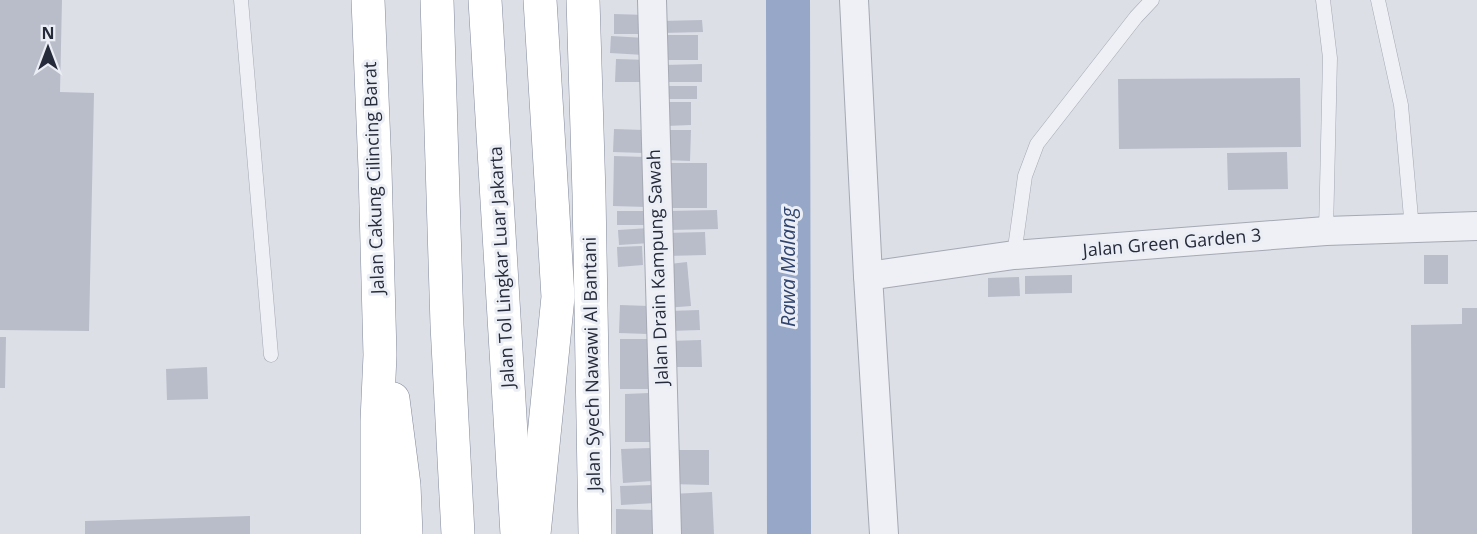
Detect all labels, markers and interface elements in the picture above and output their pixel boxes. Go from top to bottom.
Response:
north arrow [18,18,78,78]
text: N [41,22,55,44]
street label: Jalan Cakung Cilincing Barat [357,61,389,297]
street label: Jalan Tol Lingkar Luar Jakarta [483,146,519,390]
street label: Jalan Drain Kampung Sawah [641,149,673,387]
water label: Rawa Malang [774,206,801,327]
street label: Jalan Green Garden 3 [1080,222,1262,262]
street label: Jalan Syech Nawawi Al Bantani [577,237,605,493]

